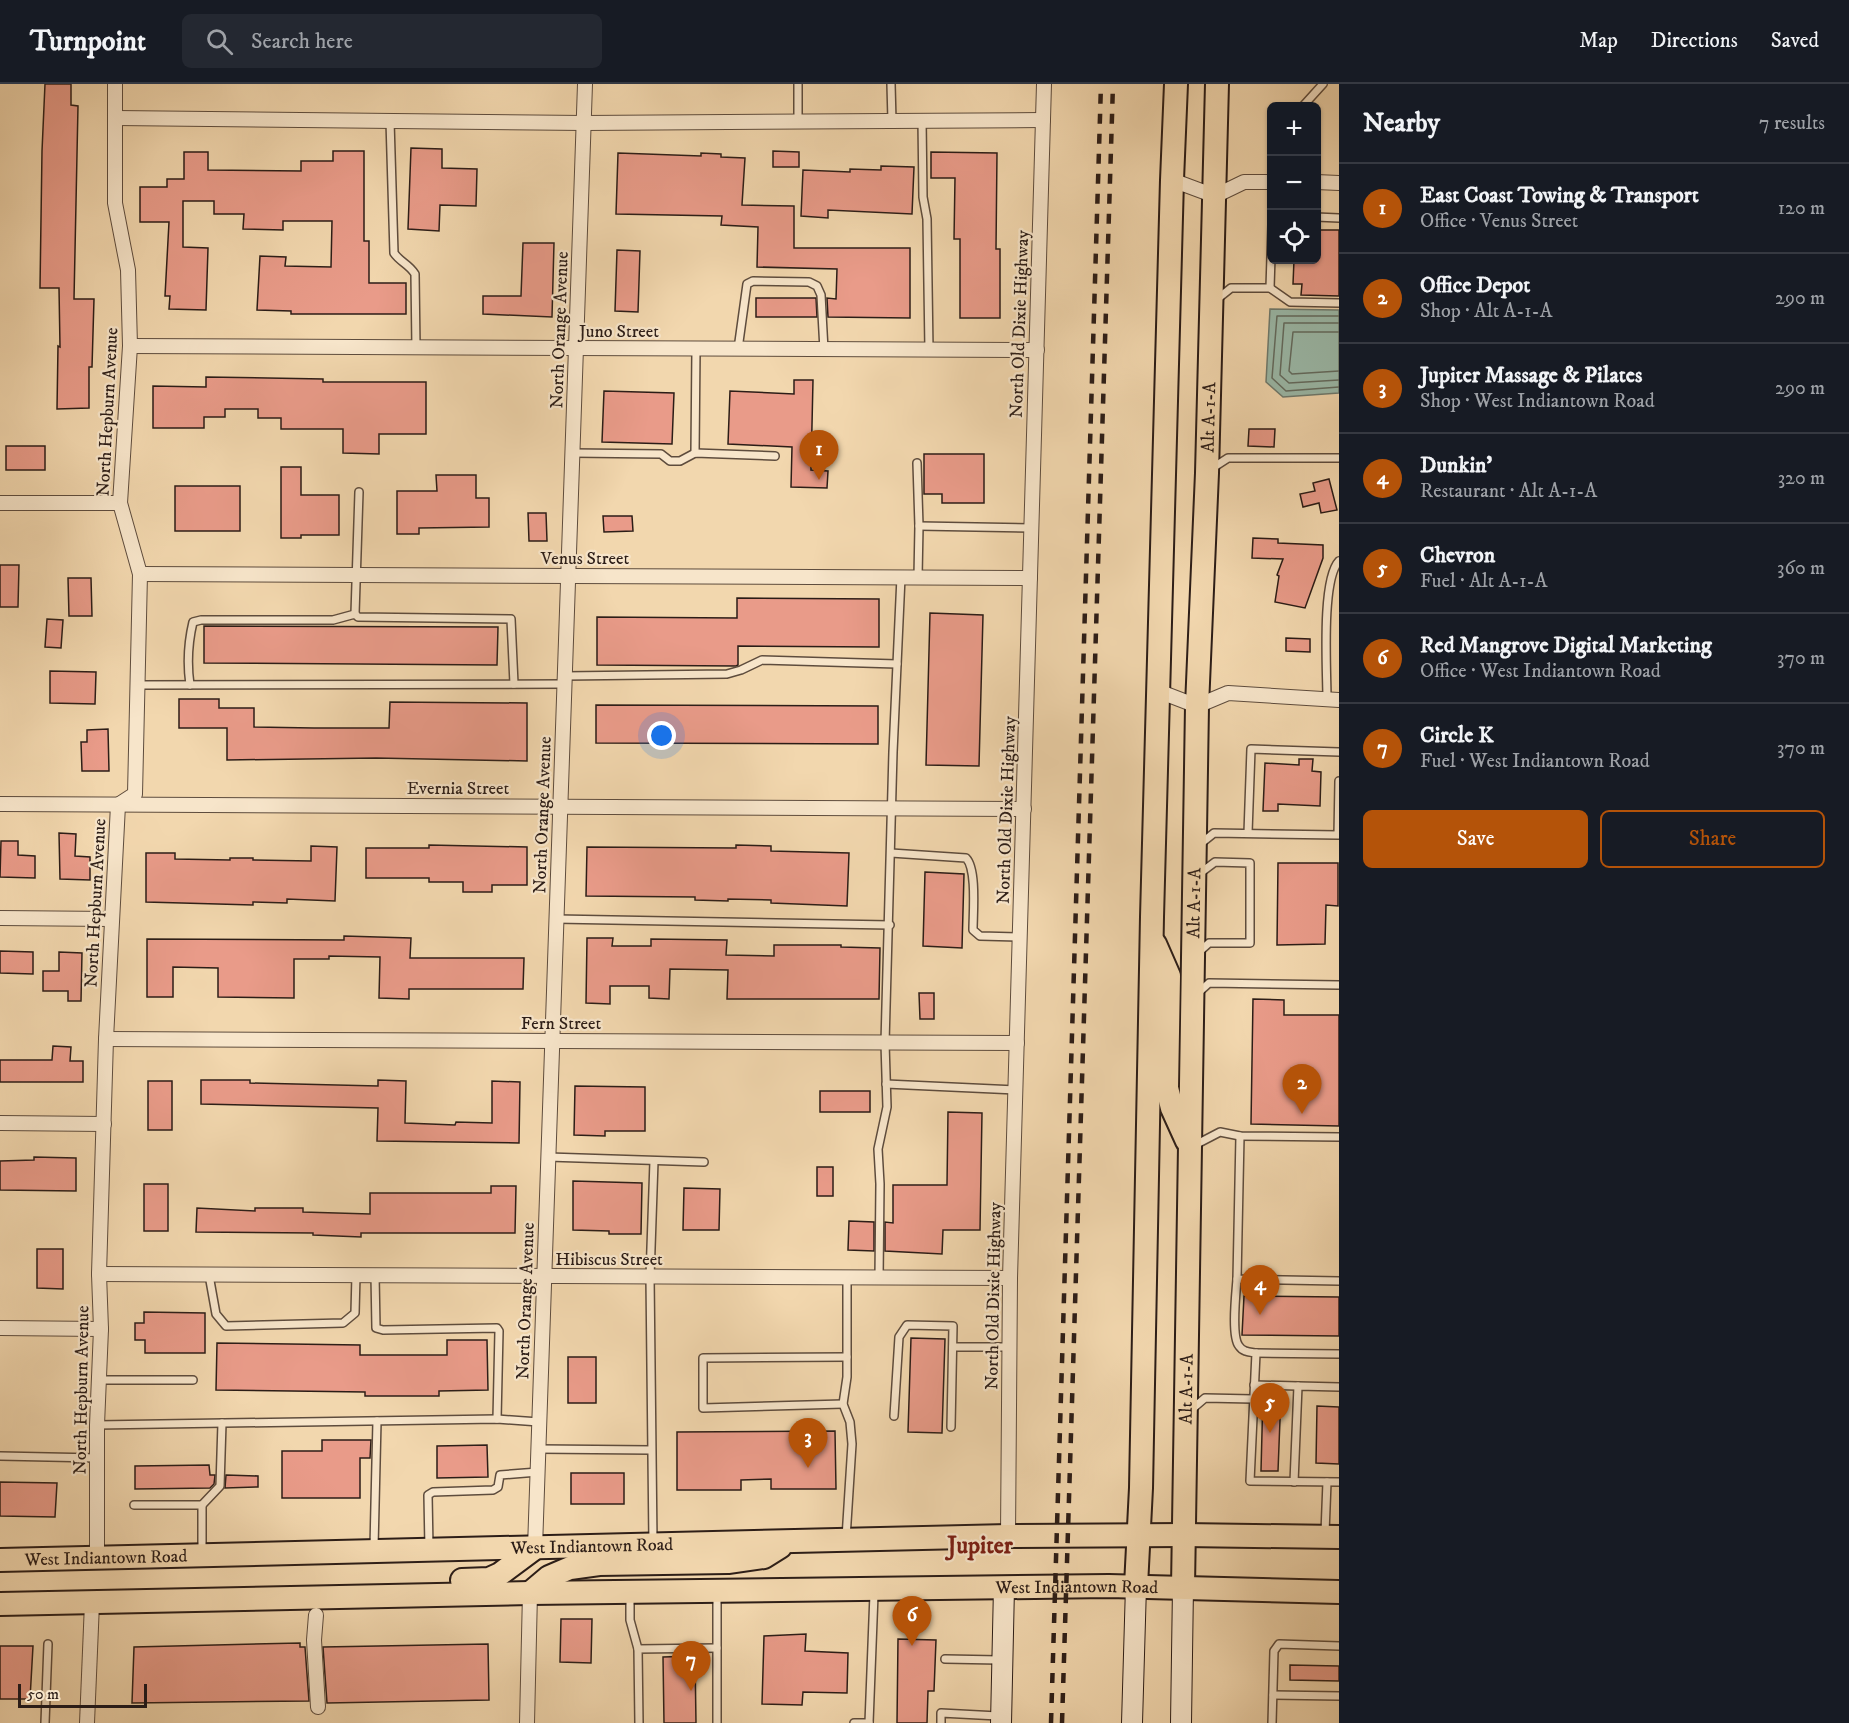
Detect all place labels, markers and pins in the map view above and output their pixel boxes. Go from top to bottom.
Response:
pin: 1 [800,430,838,480]
pin: 2 [1282,1064,1322,1114]
pin: 4 [1240,1266,1280,1315]
pin: 5 [1250,1384,1290,1433]
pin: 3 [788,1418,828,1468]
pin: 6 [892,1596,932,1646]
pin: 7 [672,1642,710,1691]

